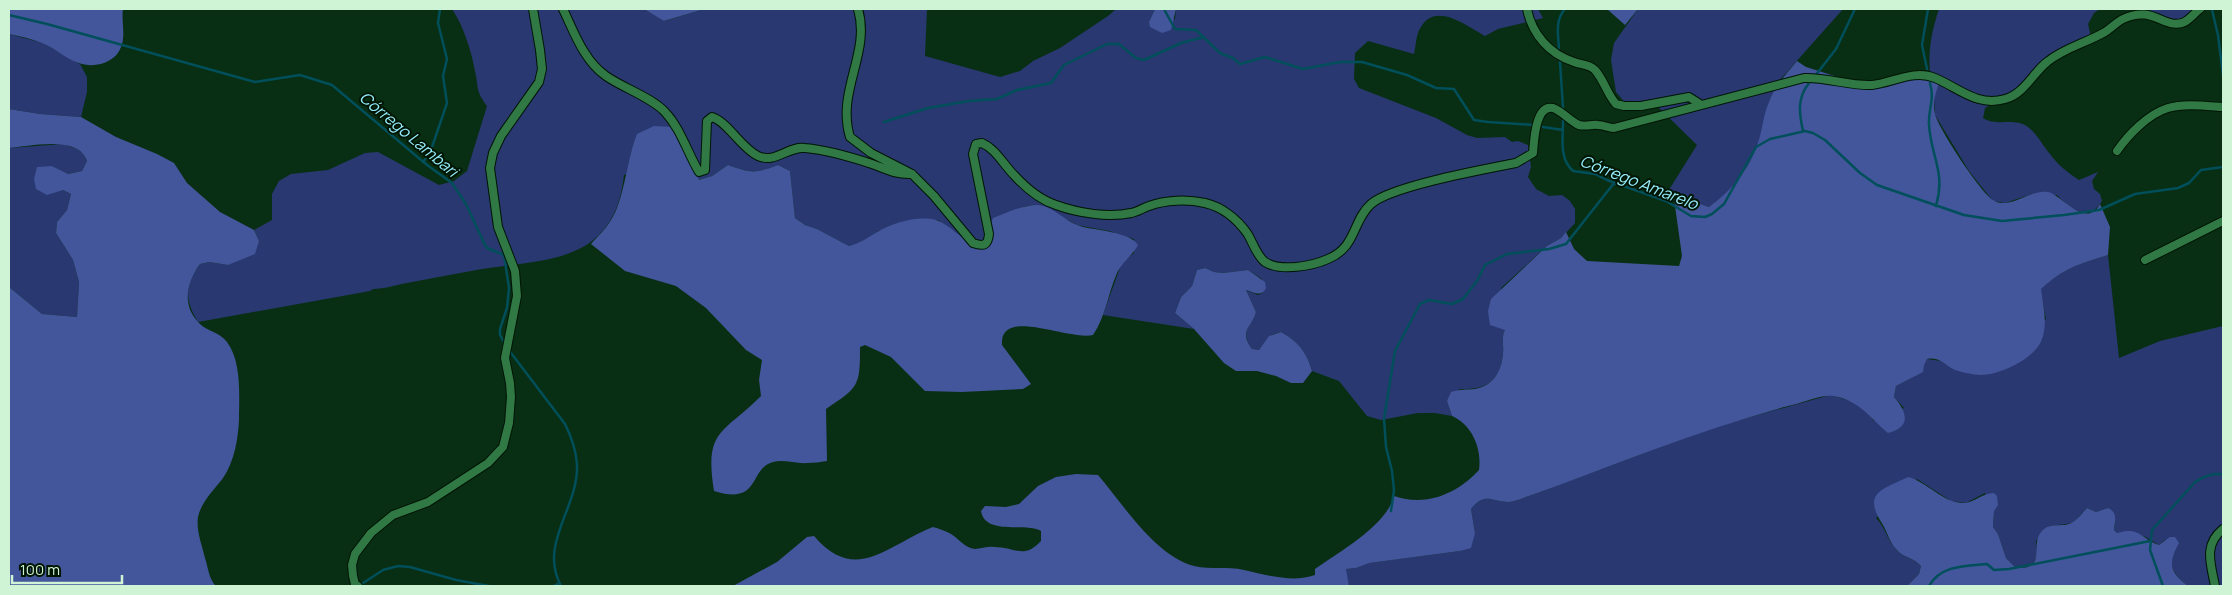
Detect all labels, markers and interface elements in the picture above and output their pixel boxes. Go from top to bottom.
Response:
water label: Córrego Lambari [355,86,465,183]
water label: Córrego Amarelo [1577,149,1703,215]
scale bar [12,552,122,584]
text: 100 m [20,559,60,580]

